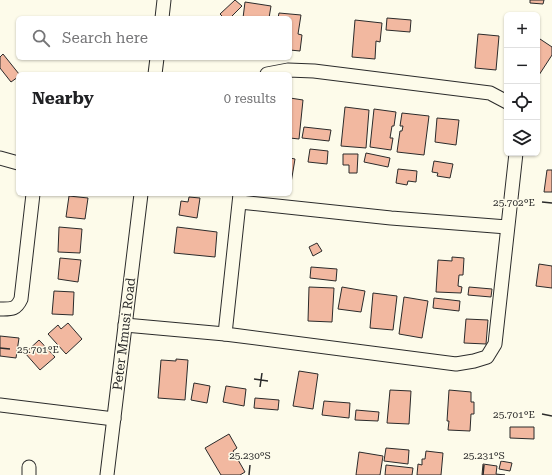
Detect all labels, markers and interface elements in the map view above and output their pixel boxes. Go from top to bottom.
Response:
map controls [504,12,540,156]
button: + [504,12,540,48]
search box [16,16,292,60]
icon: search [30,27,52,49]
text: Search here [62,29,148,47]
button: − [504,48,540,84]
button: locate [504,84,540,120]
text: Nearby [32,88,94,108]
text: 0 results [224,91,276,106]
button: layers [504,120,540,156]
text: 25.702°E [493,197,535,208]
street label: Peter Mmusi Road [110,276,138,391]
text: 25.701°E [17,344,59,355]
text: 25.701°E [493,409,535,420]
text: 25.230°S [229,450,271,461]
text: 25.231°S [463,450,505,461]

